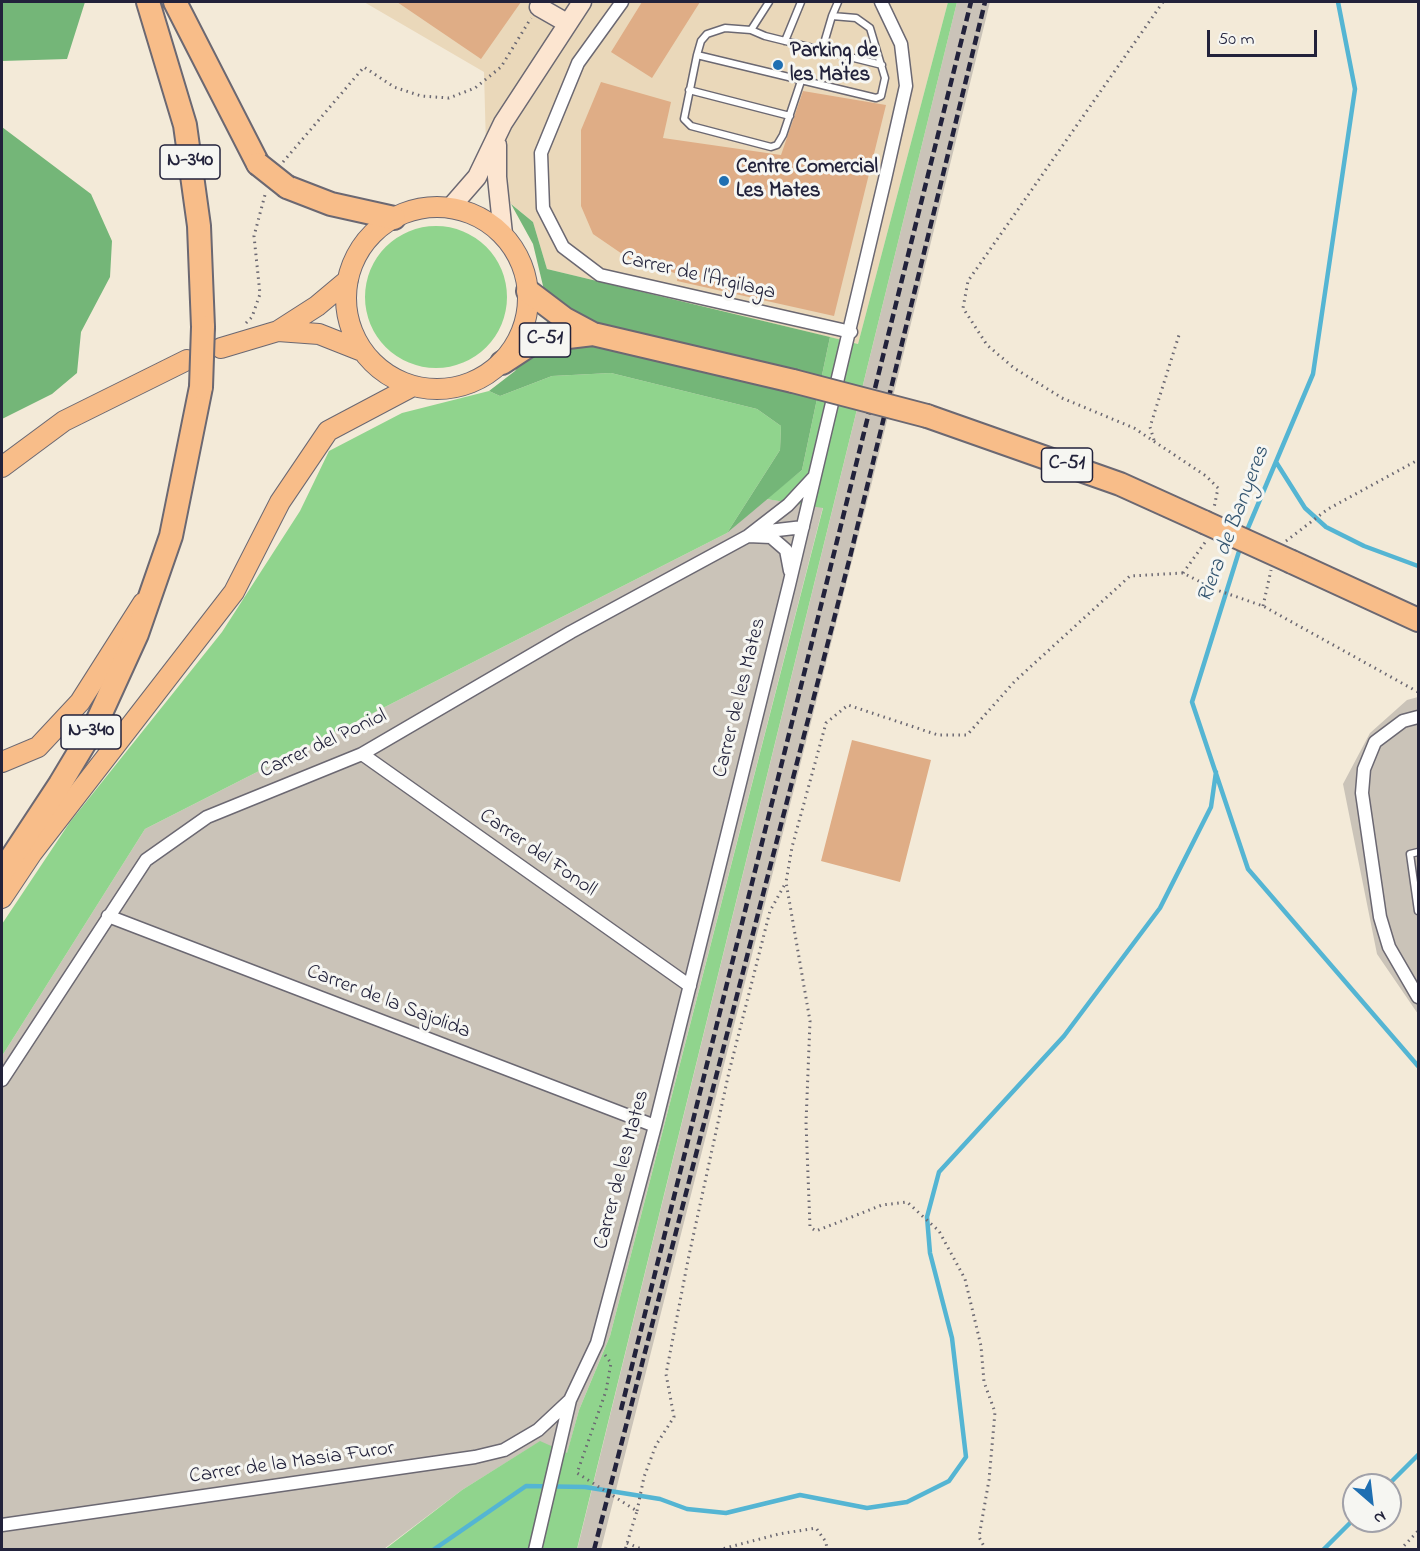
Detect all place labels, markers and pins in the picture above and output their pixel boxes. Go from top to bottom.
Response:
place label: Parking de les Mates [790,40,878,90]
marker: Parking de les Mates [771,58,785,72]
place label: Centre Comercial Les Mates [736,156,878,206]
marker: Centre Comercial Les Mates [717,174,731,188]

